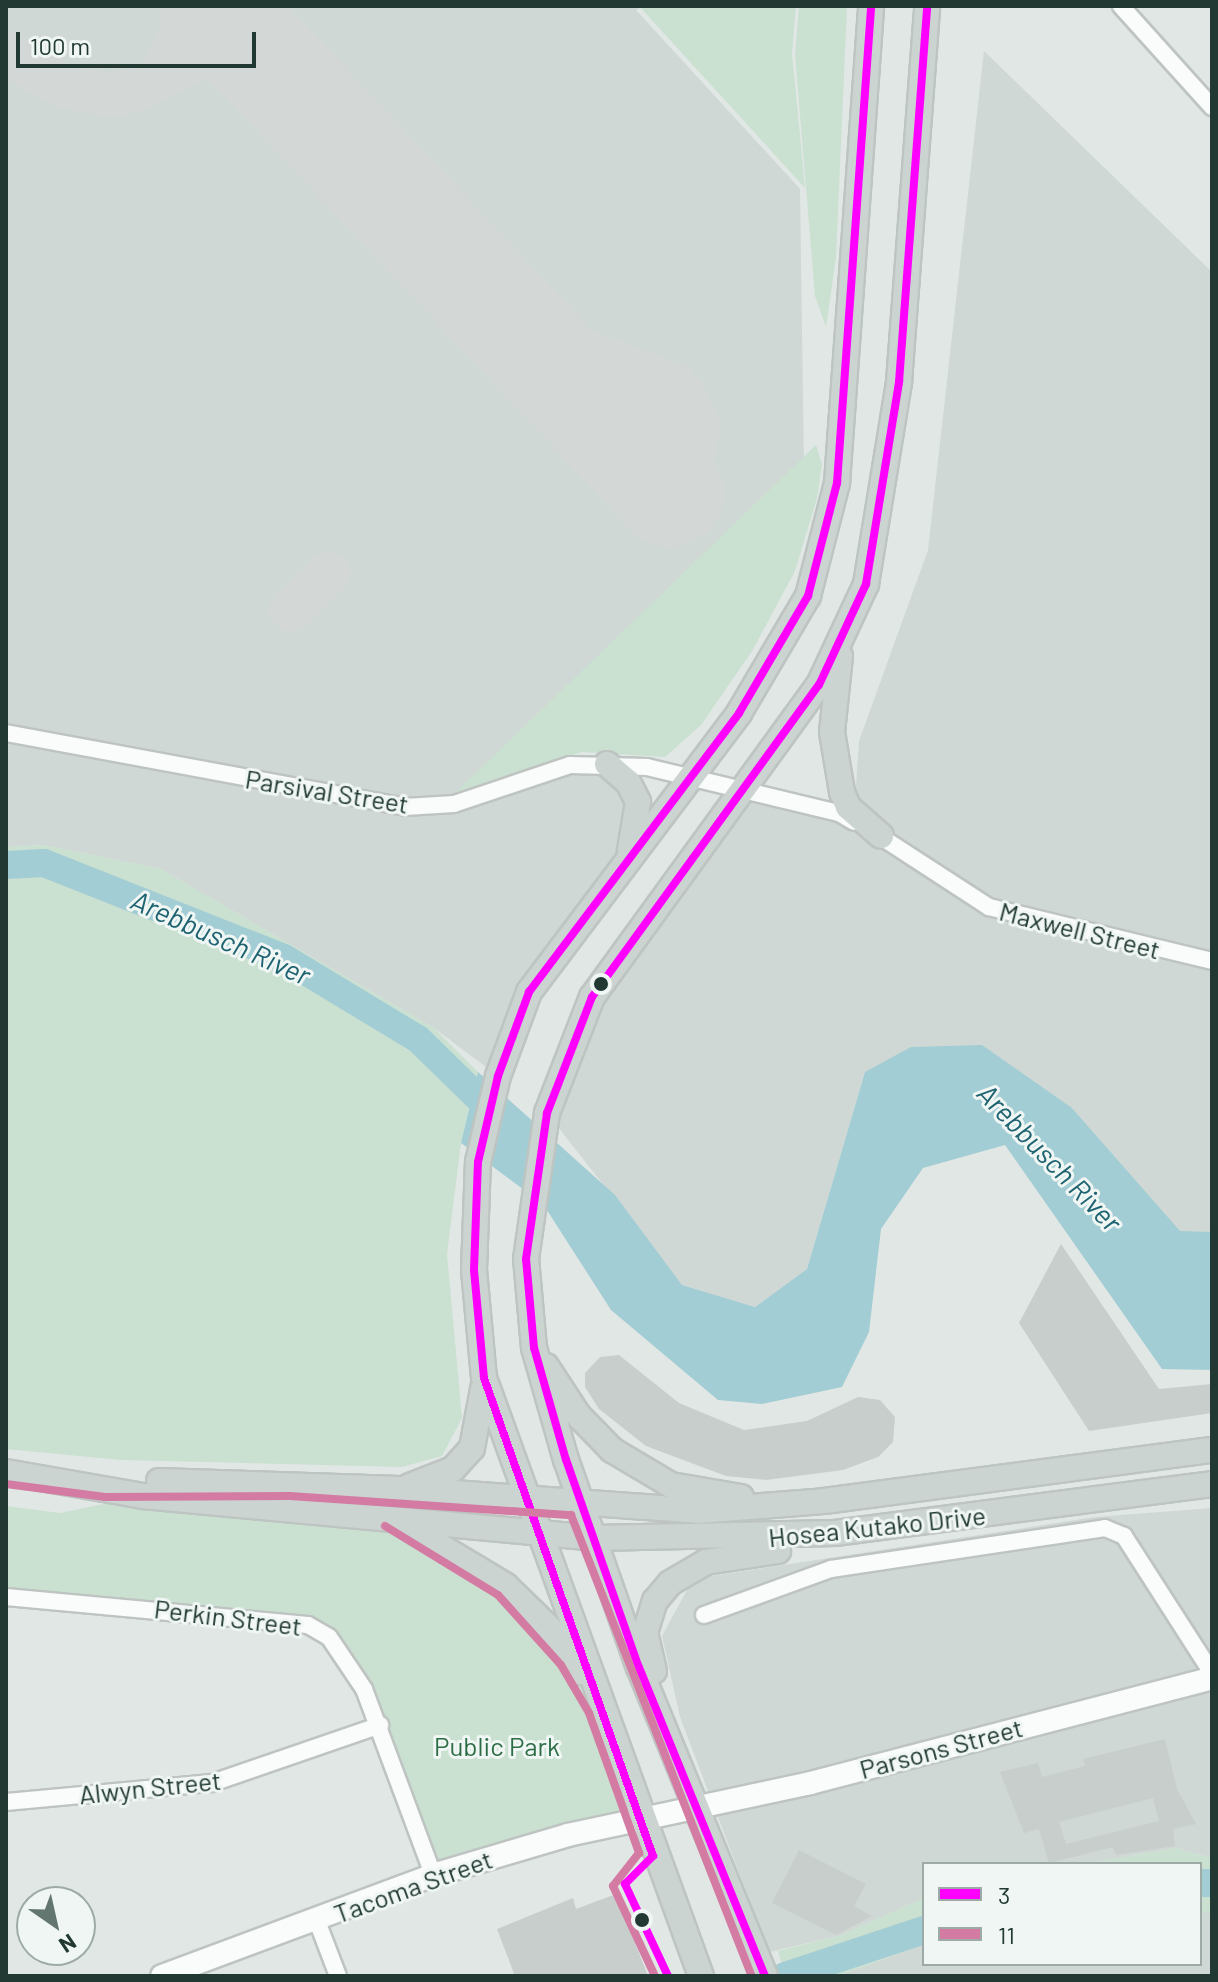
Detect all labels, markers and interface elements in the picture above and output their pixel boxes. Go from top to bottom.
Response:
scale bar [20,16,260,66]
text: 100 m [30,31,90,60]
street label: Parsival Street [243,763,411,819]
water label: Arebbusch River [126,883,316,991]
street label: Maxwell Street [996,895,1164,965]
unlabelled marker [593,976,609,992]
water label: Arebbusch River [971,1076,1129,1238]
street label: Hosea Kutako Drive [767,1499,987,1553]
street label: Perkin Street [153,1592,303,1642]
street label: Parsons Street [856,1711,1026,1785]
park label: Public Park [434,1730,560,1762]
street label: Alwyn Street [77,1764,223,1810]
street label: Tacoma Street [330,1843,496,1929]
legend [922,1862,1202,1966]
text: 3 [998,1880,1010,1909]
north arrow [16,1886,96,1966]
unlabelled marker [634,1912,650,1928]
text: 11 [998,1920,1015,1949]
text: N [55,1929,82,1959]

